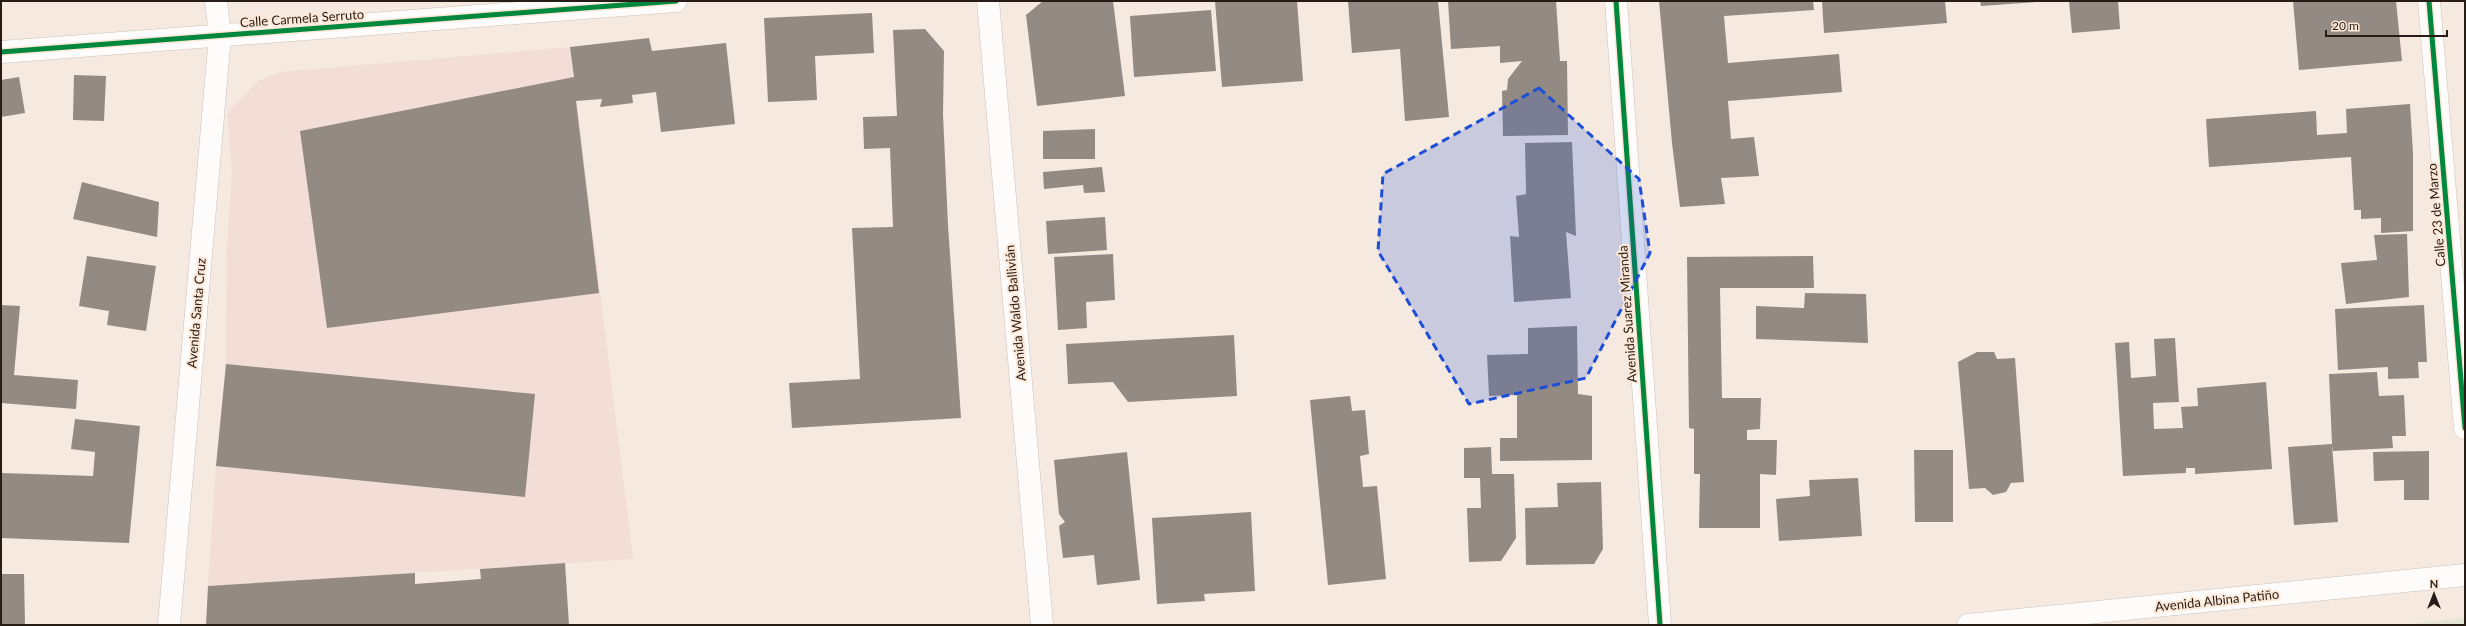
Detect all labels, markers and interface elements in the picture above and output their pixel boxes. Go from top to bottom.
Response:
street label: Calle Carmela Serruto [239,6,365,30]
scale bar [2326,12,2447,38]
text: 20 m [2332,18,2359,33]
street label: Calle 23 de Marzo [2424,163,2448,267]
street label: Avenida Waldo Ballivián [1001,244,1029,382]
street label: Avenida Suarez Miranda [1614,245,1640,383]
street label: Avenida Santa Cruz [183,257,209,369]
north arrow [2414,574,2454,614]
text: N [2430,577,2438,590]
street label: Avenida Albina Patiño [2154,586,2280,614]

